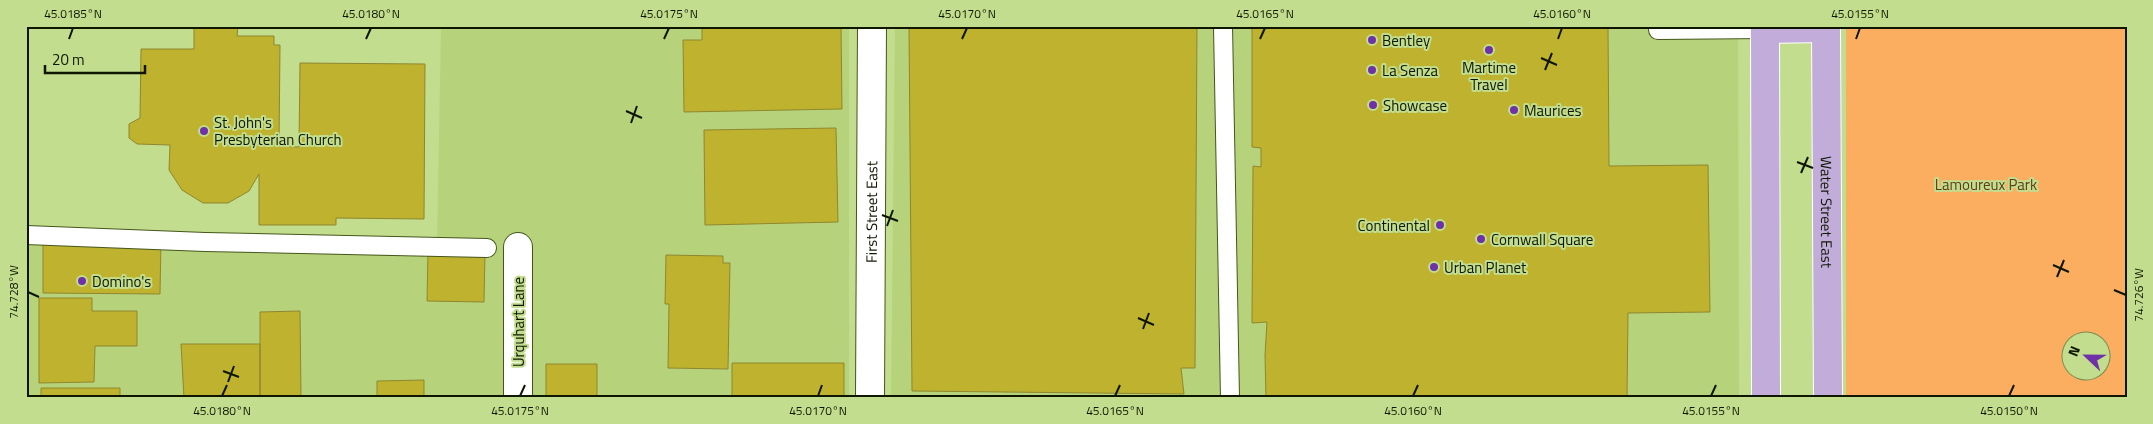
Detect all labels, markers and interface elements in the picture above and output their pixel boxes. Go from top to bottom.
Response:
text: 45.0185°N [44,4,102,23]
text: 45.0180°N [342,4,400,23]
text: 45.0175°N [640,4,698,23]
text: 45.0170°N [938,4,996,23]
text: 45.0165°N [1236,4,1294,23]
text: 45.0160°N [1533,4,1591,23]
text: 45.0155°N [1831,4,1889,23]
place label: Bentley [1382,29,1430,52]
marker: Bentley [1366,34,1378,46]
scale bar [45,42,145,74]
marker: Martime Travel [1483,44,1495,56]
text: 20 m [52,48,85,71]
place label: Martime Travel [1462,56,1516,96]
place label: La Senza [1382,59,1439,82]
marker: La Senza [1366,64,1378,76]
place label: Showcase [1383,94,1447,117]
marker: Showcase [1367,99,1379,111]
place label: Maurices [1524,99,1582,122]
marker: Maurices [1508,104,1520,116]
place label: St. John's Presbyterian Church [214,111,342,151]
marker: St. John's Presbyterian Church [198,125,210,137]
street label: Water Street East [1815,156,1839,269]
street label: First Street East [859,160,883,263]
park label: Lamoureux Park [1935,173,2037,196]
place label: Continental [1358,214,1430,237]
marker: Continental [1434,219,1446,231]
place label: Cornwall Square [1491,228,1593,251]
marker: Cornwall Square [1475,233,1487,245]
place label: Urban Planet [1444,256,1527,279]
marker: Urban Planet [1428,261,1440,273]
text: 74.728°W [4,265,23,319]
text: 74.726°W [2129,268,2148,322]
place label: Domino's [92,270,151,293]
marker: Domino's [76,275,88,287]
street label: Urquhart Lane [507,277,530,367]
north arrow [2060,332,2110,382]
text: N [2062,343,2085,359]
text: 45.0180°N [193,401,251,420]
text: 45.0175°N [491,401,549,420]
text: 45.0170°N [789,401,847,420]
text: 45.0165°N [1086,401,1144,420]
text: 45.0160°N [1384,401,1442,420]
text: 45.0155°N [1682,401,1740,420]
text: 45.0150°N [1980,401,2038,420]

